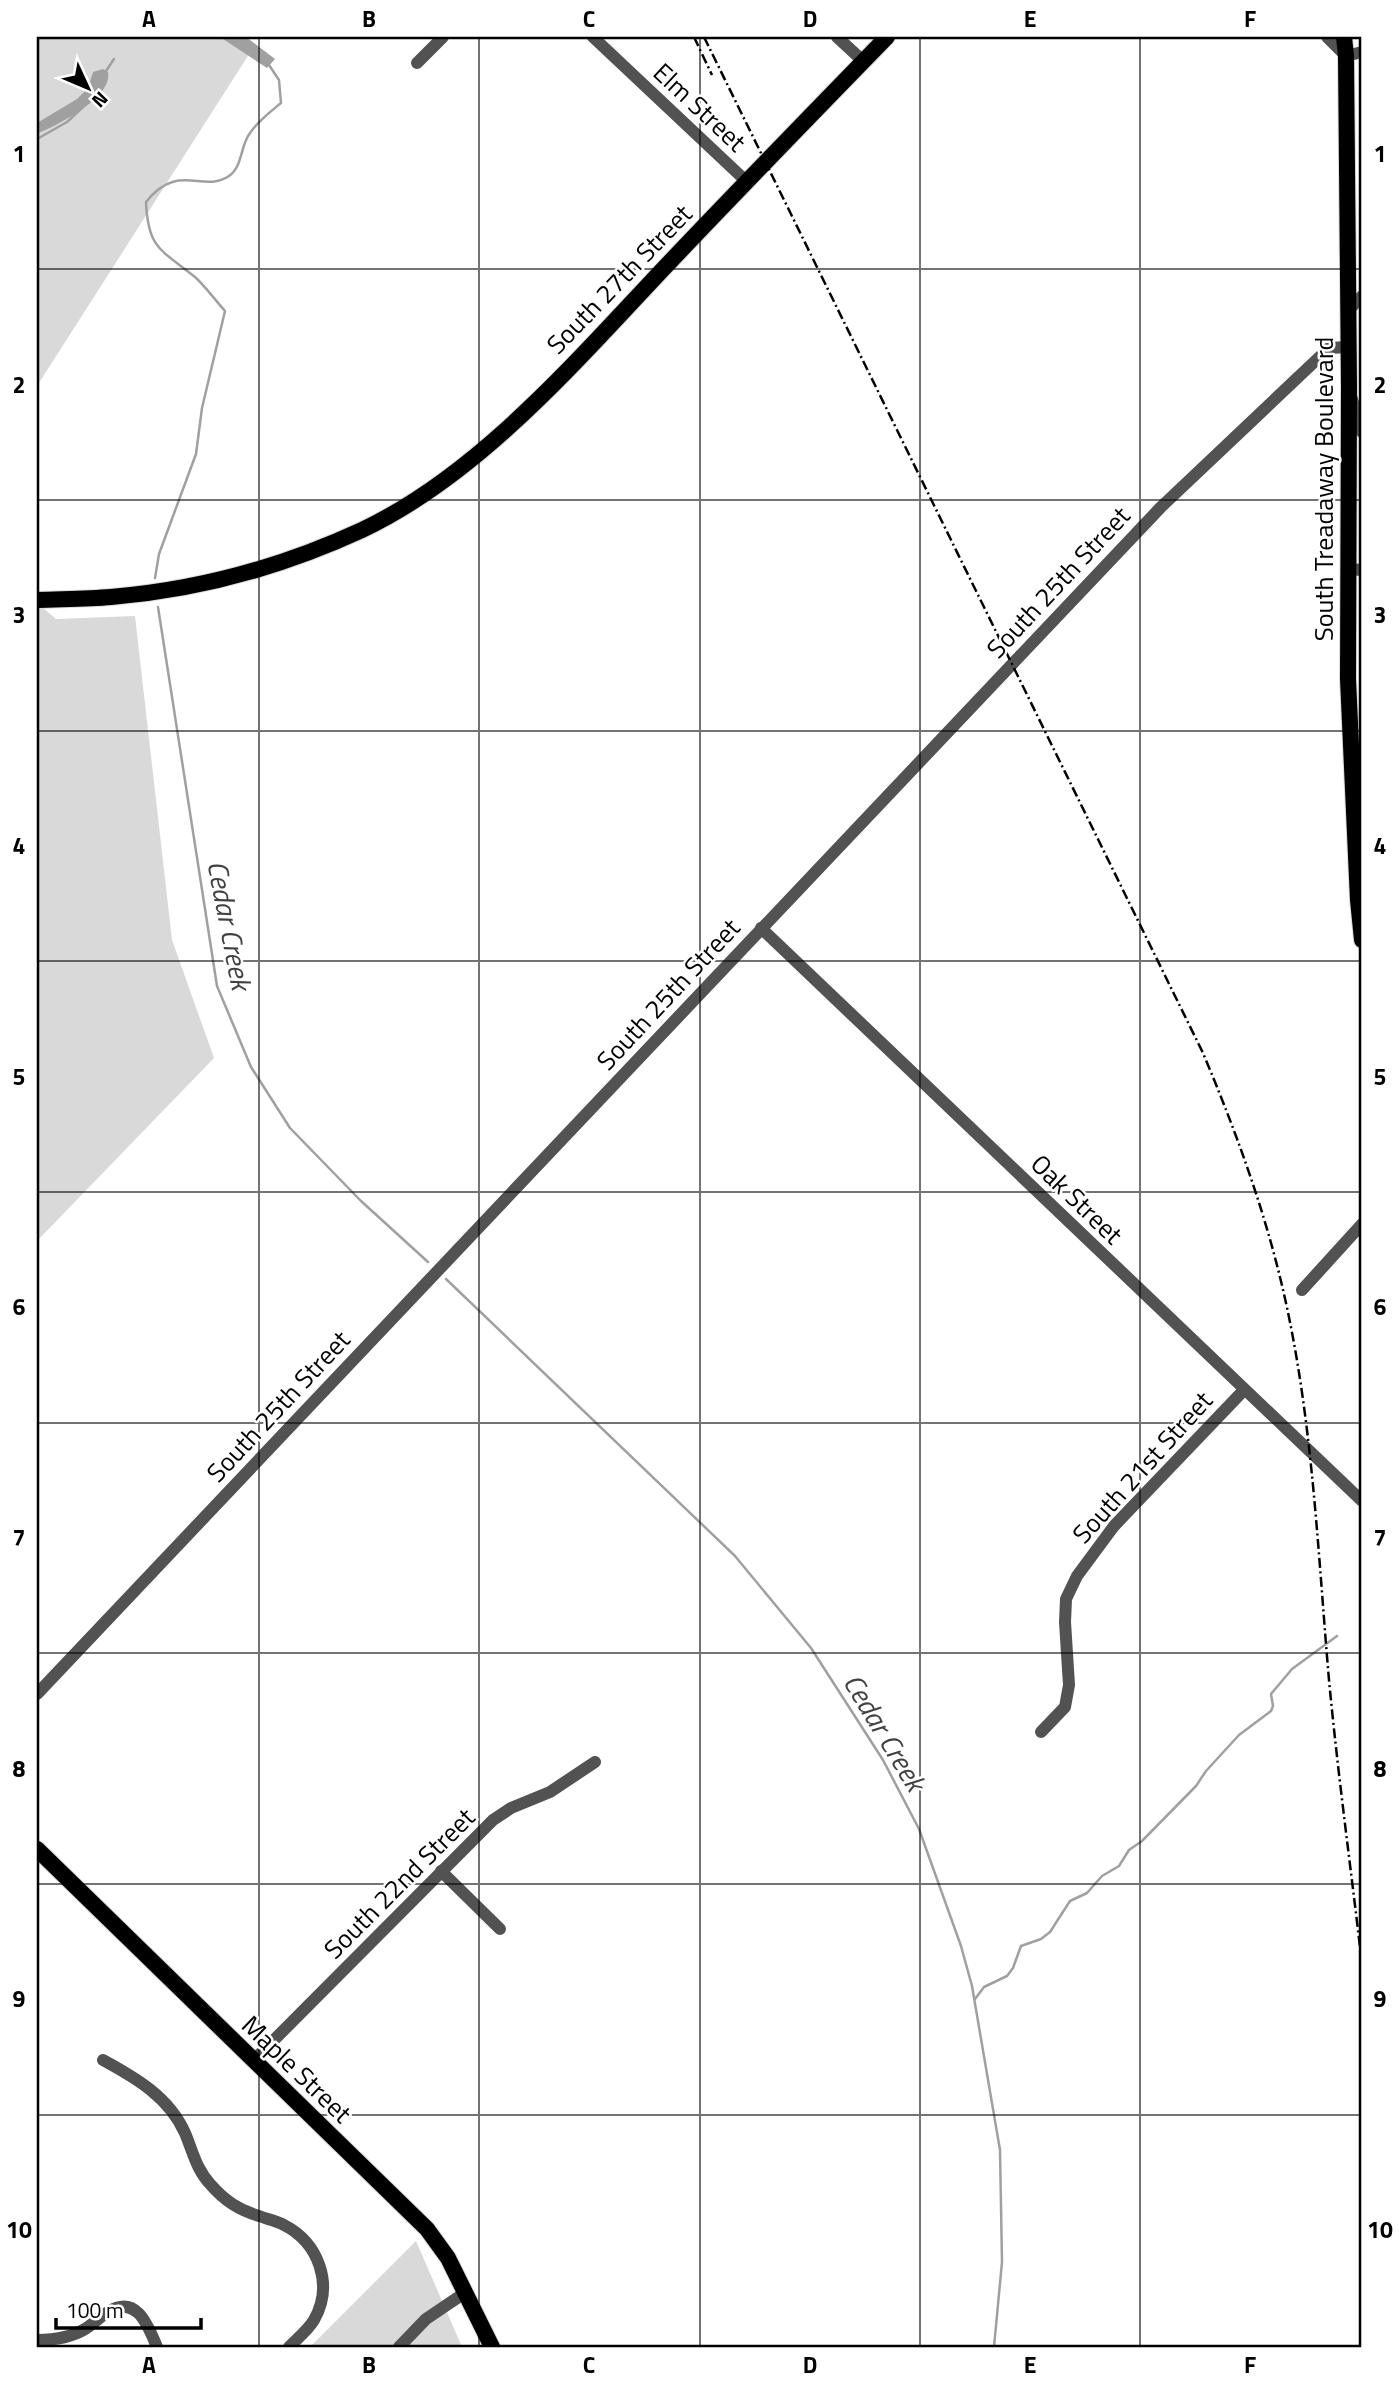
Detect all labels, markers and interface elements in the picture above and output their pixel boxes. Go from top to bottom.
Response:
text: A [142,1,156,36]
text: B [362,1,376,36]
text: C [583,1,595,36]
text: D [803,1,817,36]
text: E [1024,1,1036,36]
text: F [1244,1,1256,36]
north arrow [52,52,122,122]
street label: Elm Street [645,54,755,160]
text: N [86,85,116,115]
text: 1 [13,136,25,171]
text: 1 [1374,136,1386,171]
street label: South 27th Street [537,195,701,363]
street label: South Treadaway Boulevard [1304,337,1343,641]
text: 2 [13,367,25,402]
text: 2 [1374,367,1386,402]
street label: South 25th Street [977,497,1139,667]
text: 3 [13,597,25,632]
text: 3 [1374,597,1386,632]
text: 4 [13,828,25,863]
text: 4 [1374,828,1386,863]
water label: Cedar Creek [196,857,264,997]
street label: South 25th Street [587,909,749,1079]
text: 5 [13,1059,25,1094]
text: 5 [1374,1059,1386,1094]
street label: Oak Street [1022,1145,1132,1253]
text: 6 [13,1289,26,1324]
text: 6 [1374,1289,1387,1324]
street label: South 25th Street [197,1321,359,1491]
street label: South 21st Street [1063,1382,1221,1552]
text: 7 [13,1520,25,1555]
text: 7 [1374,1520,1386,1555]
water label: Cedar Creek [833,1665,939,1802]
text: 8 [13,1751,26,1786]
text: 8 [1374,1751,1387,1786]
street label: South 22nd Street [314,1798,484,1968]
text: 9 [13,1981,26,2016]
text: 9 [1374,1981,1387,2016]
street label: Maple Street [233,2006,361,2132]
text: 10 [6,2212,32,2247]
text: 10 [1367,2212,1393,2247]
scale bar [56,2286,201,2330]
text: 100 m [66,2294,123,2326]
text: A [142,2347,156,2382]
text: B [362,2347,376,2382]
text: C [583,2347,595,2382]
text: D [803,2347,817,2382]
text: E [1024,2347,1036,2382]
text: F [1244,2347,1256,2382]

